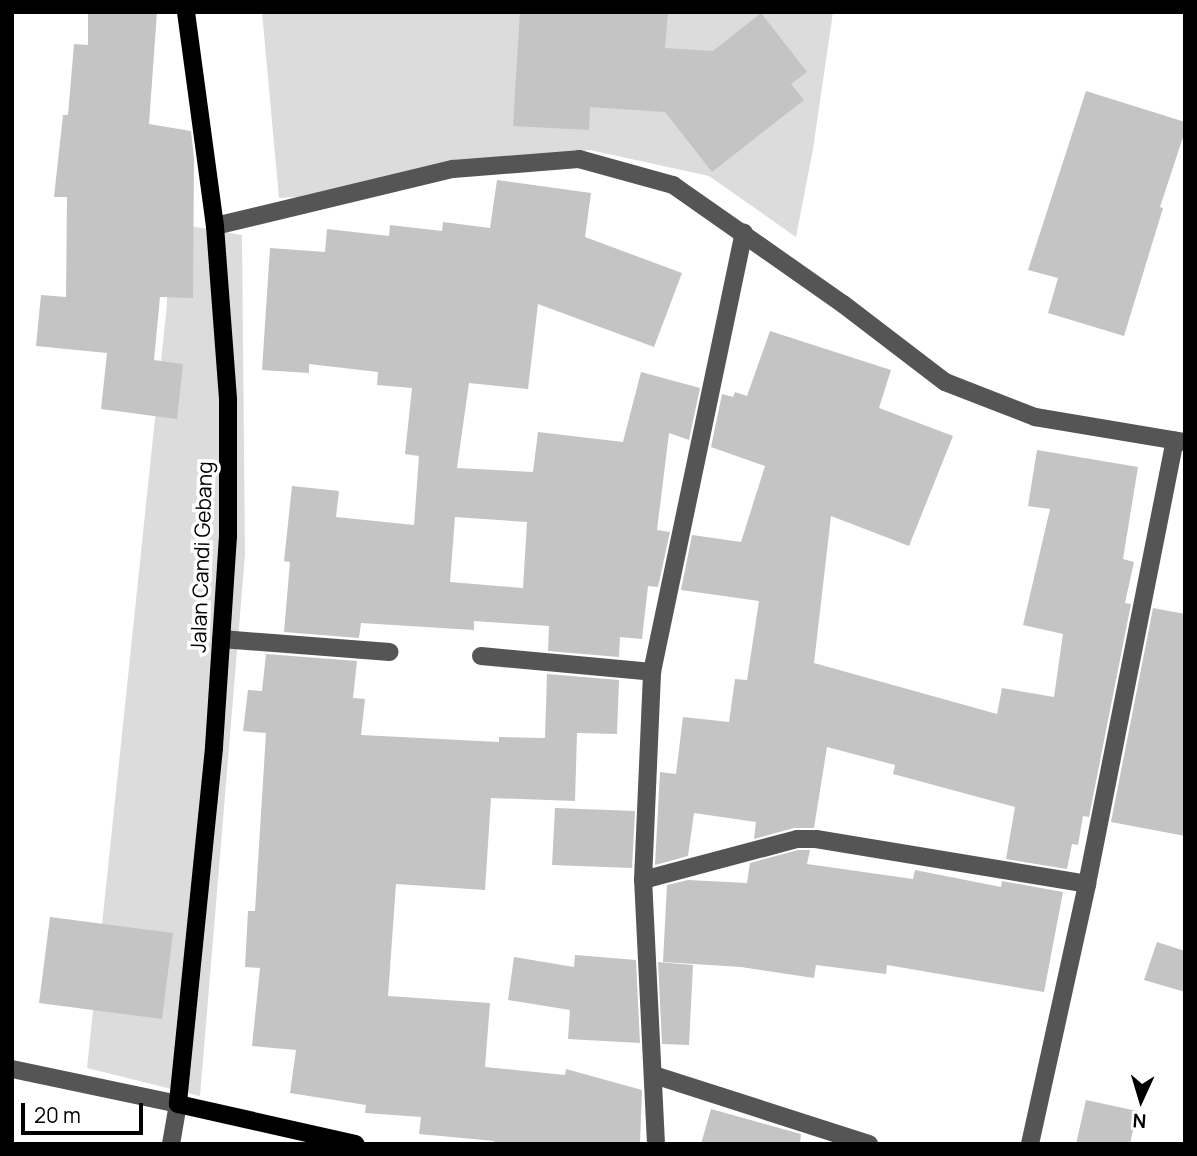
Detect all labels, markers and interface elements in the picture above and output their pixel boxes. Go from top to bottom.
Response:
street label: Jalan Candi Gebang [185,461,217,653]
north arrow [1106,1065,1176,1135]
scale bar [24,1090,147,1134]
text: 20 m [34,1101,81,1129]
text: N [1132,1108,1147,1134]

